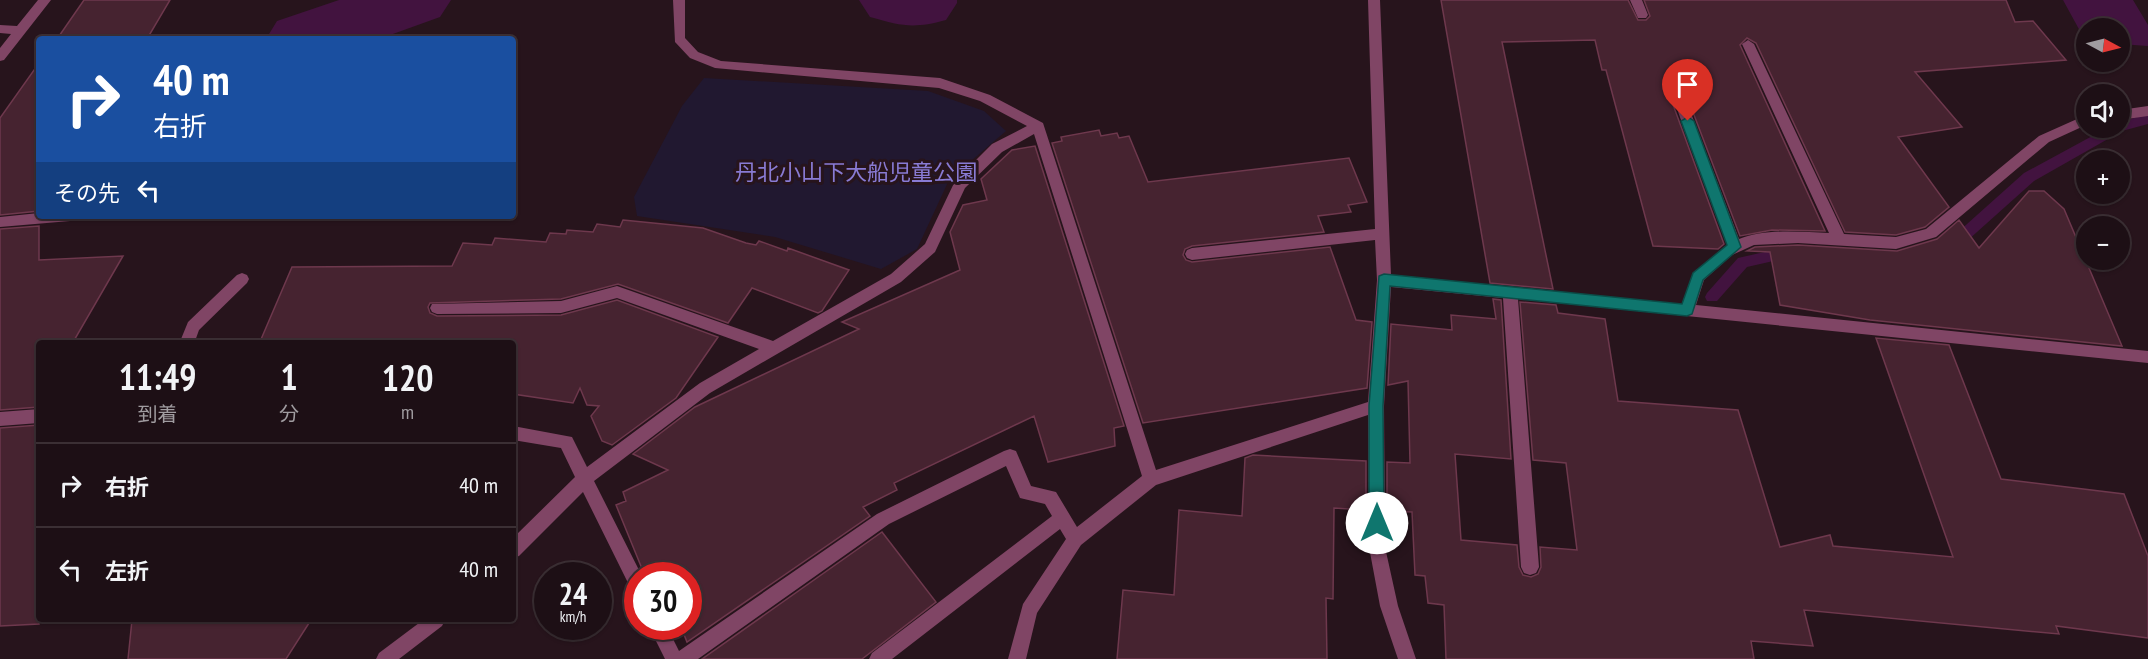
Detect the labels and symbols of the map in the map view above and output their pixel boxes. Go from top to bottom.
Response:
north arrow [2076,18,2130,72]
pin [1662,59,1713,121]
park label: 丹北小山下大船児童公園 [735,158,977,186]
position arrow [1345,491,1409,555]
speed limit sign: 30 [624,562,702,640]

